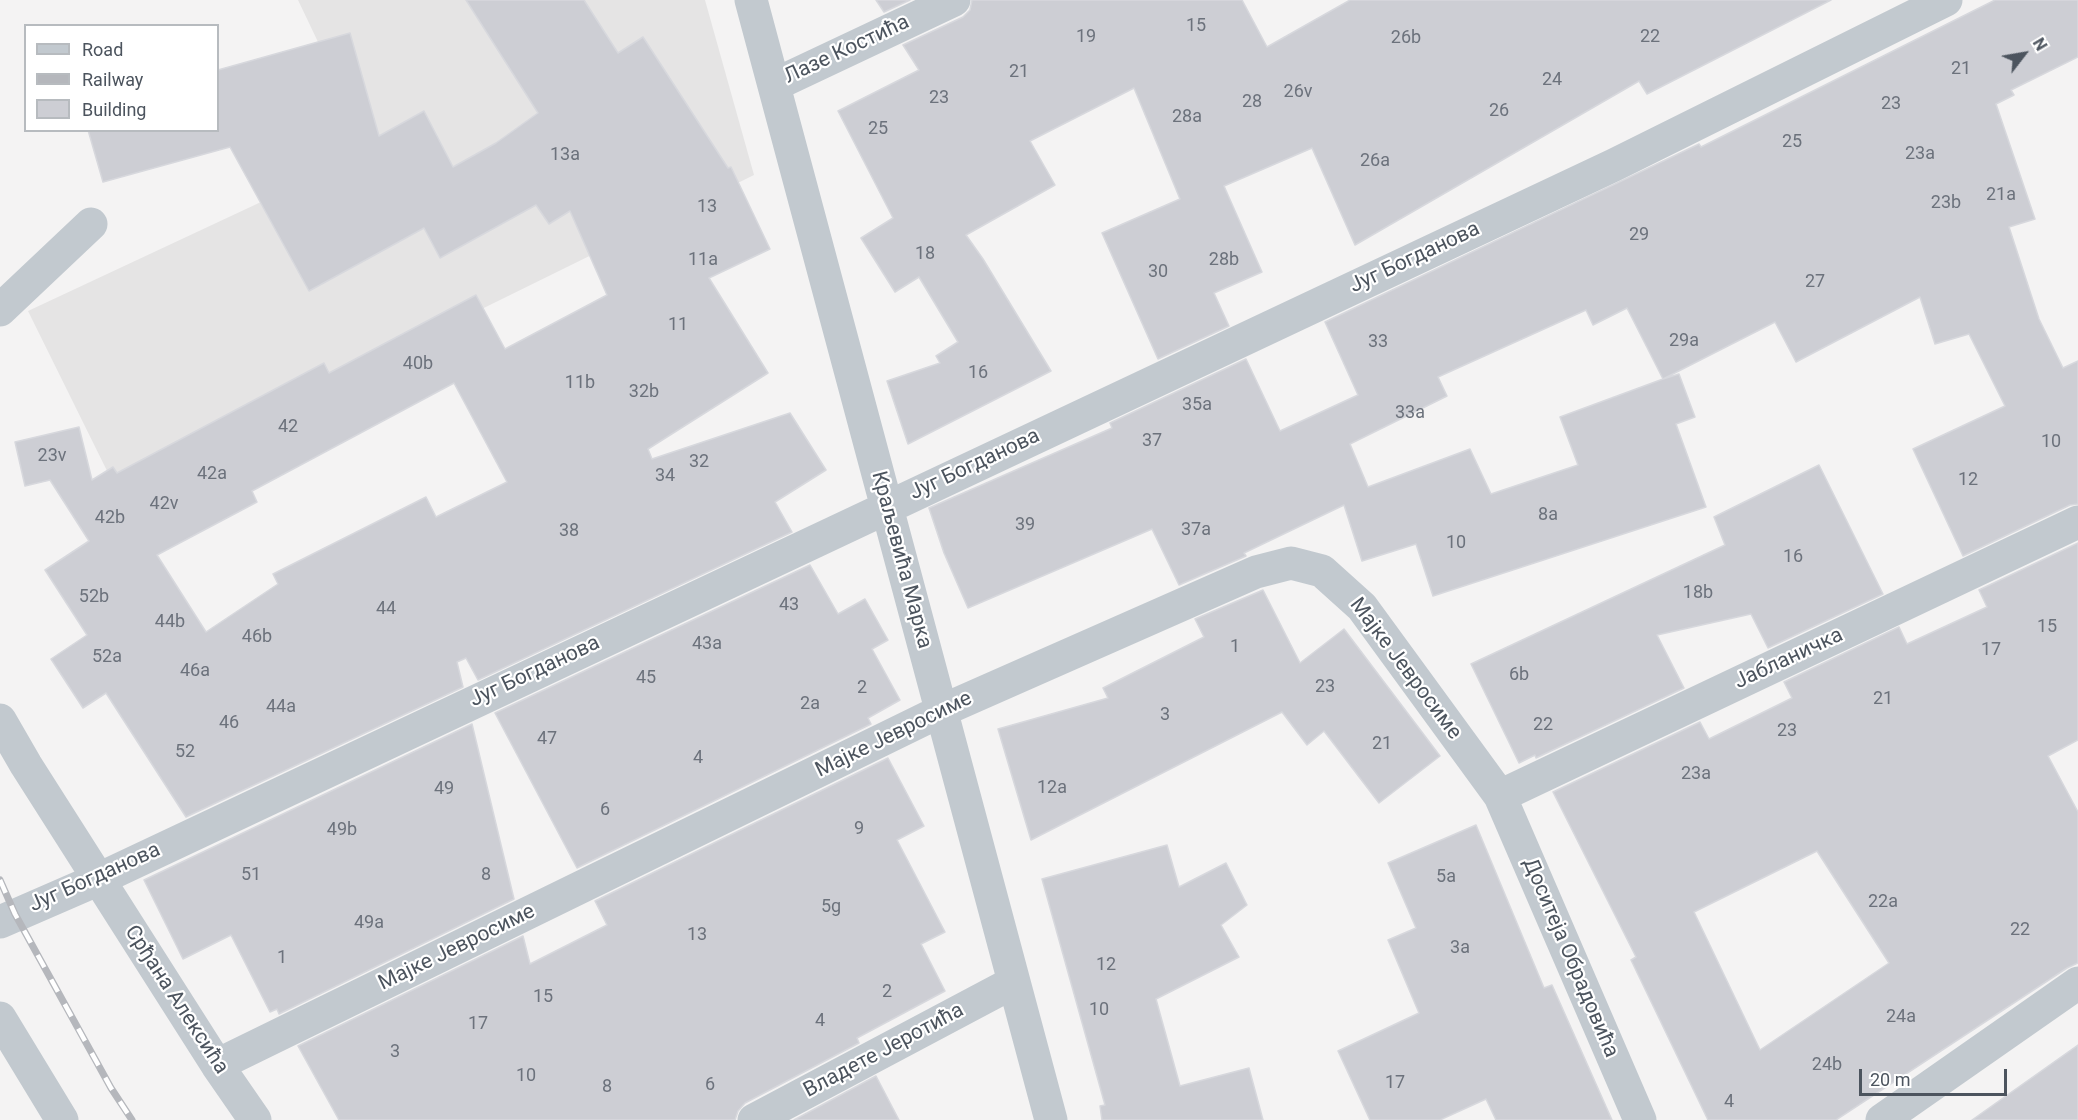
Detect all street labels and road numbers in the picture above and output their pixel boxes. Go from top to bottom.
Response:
street label: Лазе Костића [780,10,914,90]
street label: Југ Богданова [1346,217,1484,299]
street label: Југ Богданова [906,424,1044,506]
street label: Краљевића Марка [865,469,937,651]
street label: Мајке Јевросиме [1344,593,1466,745]
street label: Јабланичка [1731,623,1847,695]
street label: Југ Богданова [466,631,604,713]
street label: Мајке Јевросиме [812,686,976,784]
street label: Југ Богданова [26,838,164,918]
street label: Доситеја Обрадовића [1517,855,1623,1061]
street label: Мајке Јевросиме [375,899,539,997]
street label: Срђана Алексића [119,921,233,1079]
street label: Владете Јеротића [800,998,968,1104]

